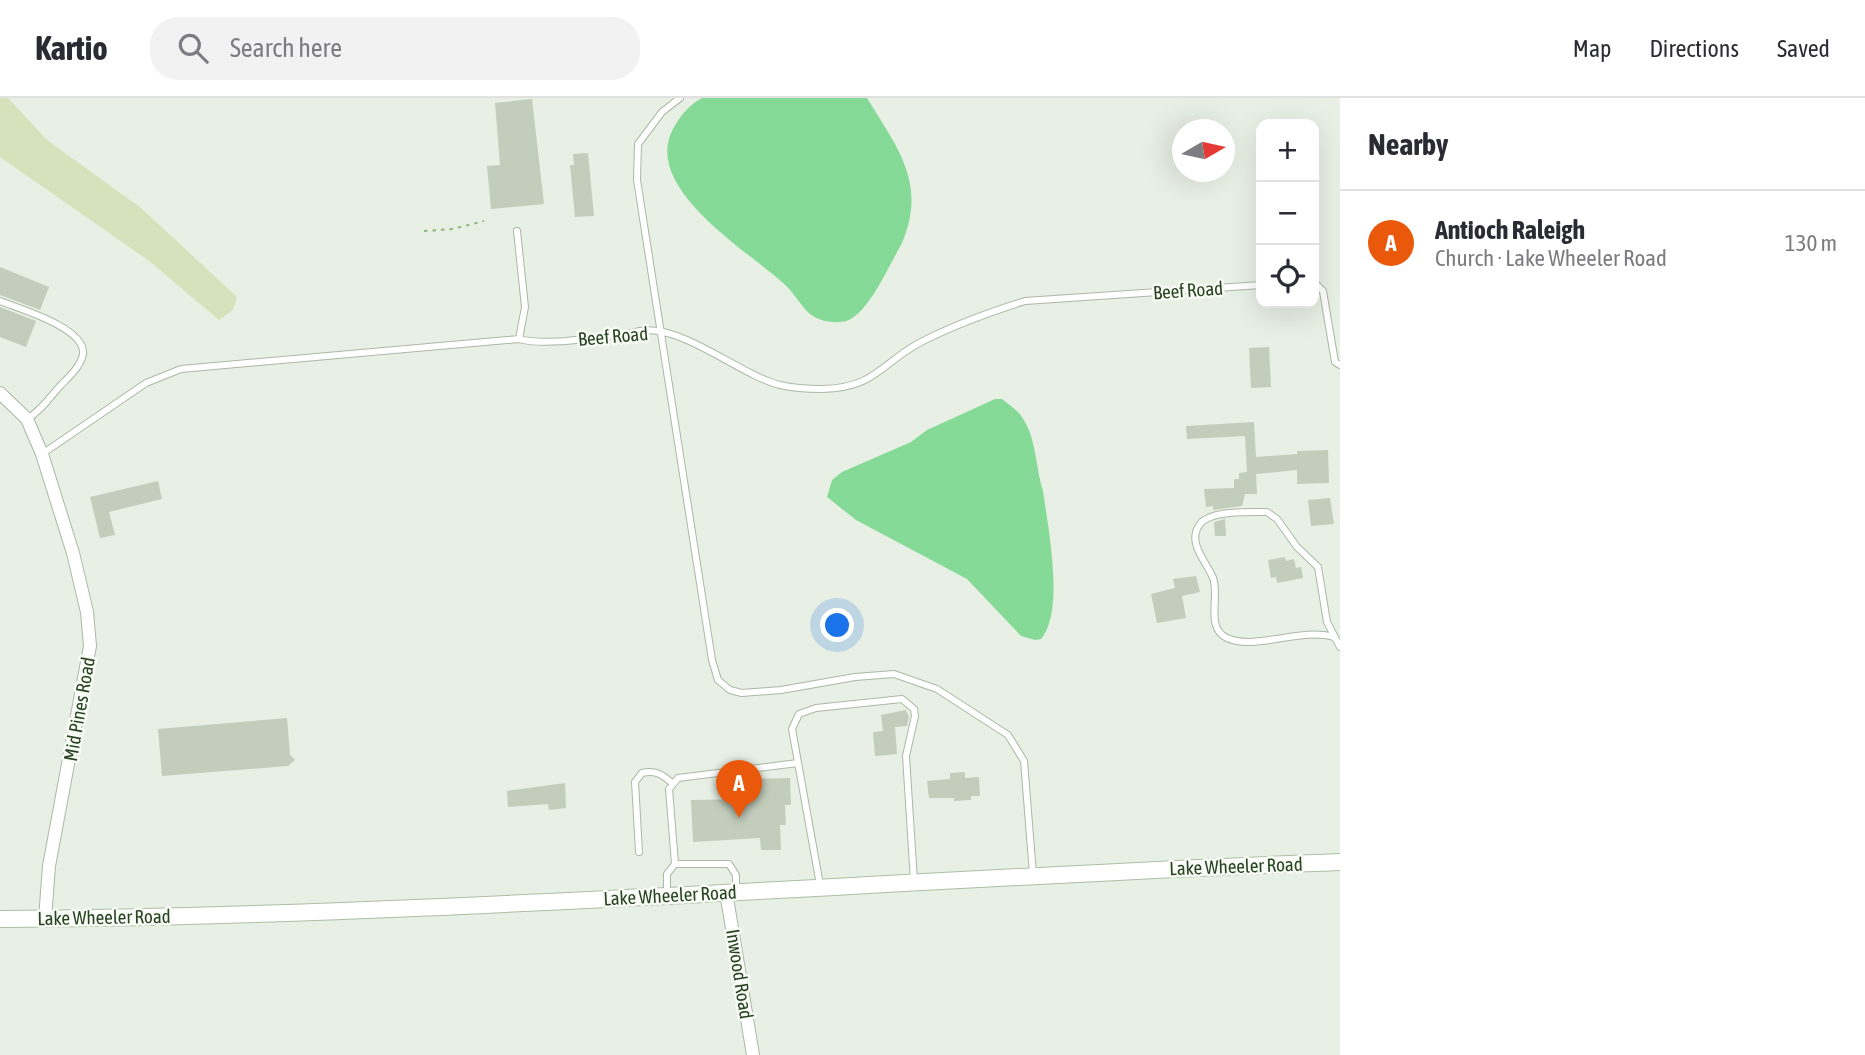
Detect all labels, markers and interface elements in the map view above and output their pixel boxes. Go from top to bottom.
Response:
search box [150,17,640,80]
text: Kartio [35,29,108,67]
icon: search [174,29,212,67]
text: Search here [230,33,342,63]
text: Map [1573,35,1611,62]
text: Directions [1649,35,1739,62]
text: Saved [1777,35,1830,62]
north arrow [1172,119,1235,182]
map controls [1256,119,1319,308]
button: + [1256,119,1319,182]
text: Nearby [1368,127,1448,161]
button: − [1256,182,1319,245]
text: Antioch Raleigh [1435,215,1585,245]
text: A [1385,230,1397,256]
text: 130 m [1785,230,1837,256]
button: locate [1256,245,1319,308]
text: Church · Lake Wheeler Road [1435,245,1667,271]
street label: Beef Road [1152,277,1224,303]
street label: Beef Road [577,322,649,350]
your location [820,608,854,642]
street label: Mid Pines Road [59,655,99,763]
pin: A [716,760,762,818]
street label: Lake Wheeler Road [1169,853,1303,879]
street label: Lake Wheeler Road [603,881,737,909]
street label: Lake Wheeler Road [37,905,171,929]
street label: Inwood Road [722,927,758,1021]

